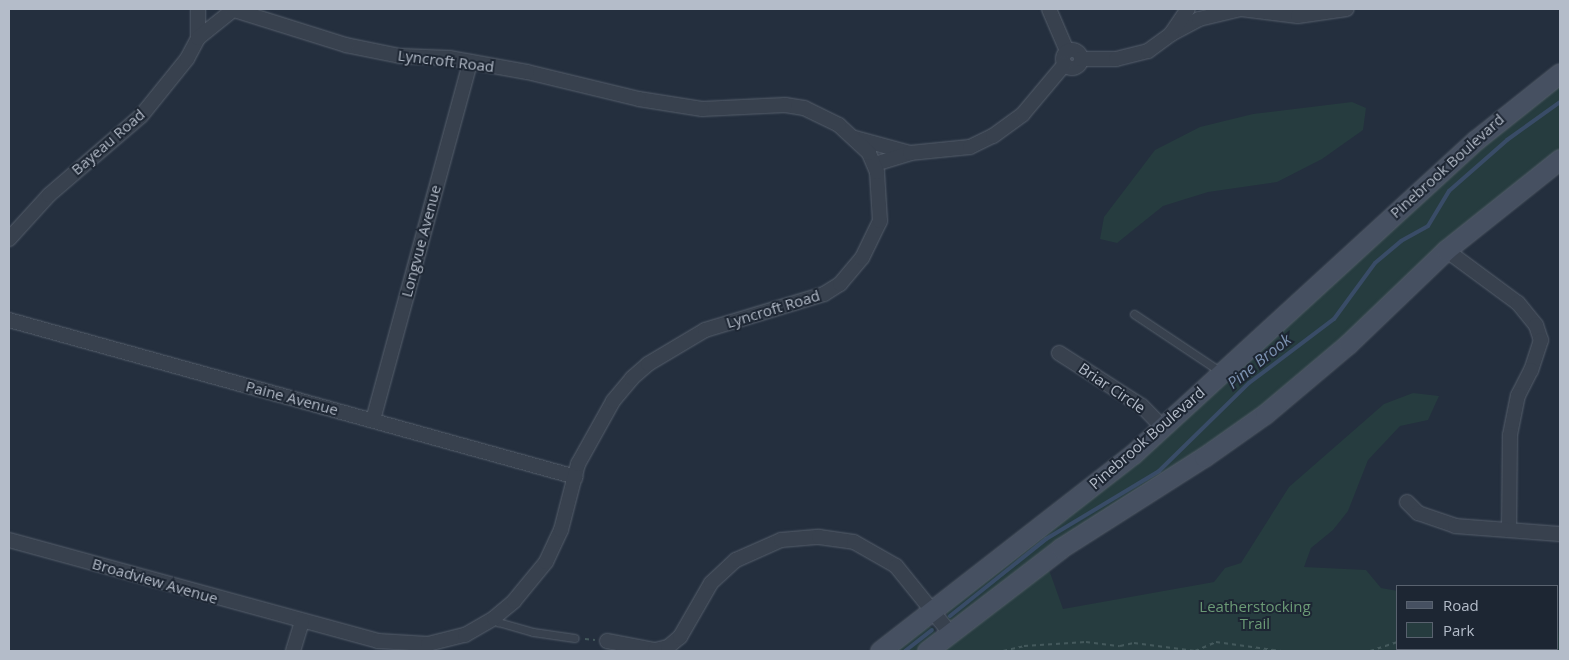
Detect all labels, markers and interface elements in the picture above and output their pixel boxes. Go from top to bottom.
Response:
street label: Lyncroft Road [397,46,495,76]
street label: Bayeau Road [68,105,148,179]
street label: Pinebrook Boulevard [1386,110,1508,222]
street label: Longvue Avenue [397,183,445,299]
street label: Lyncroft Road [724,286,822,332]
water label: Pine Brook [1223,330,1295,392]
street label: Briar Circle [1075,359,1149,417]
street label: Paine Avenue [244,377,340,419]
street label: Pinebrook Boulevard [1086,383,1208,493]
street label: Broadview Avenue [90,554,220,608]
legend [1396,585,1559,650]
text: Road [1443,595,1479,615]
park label: Leatherstocking Trail [1199,597,1311,632]
text: Park [1443,620,1474,640]

